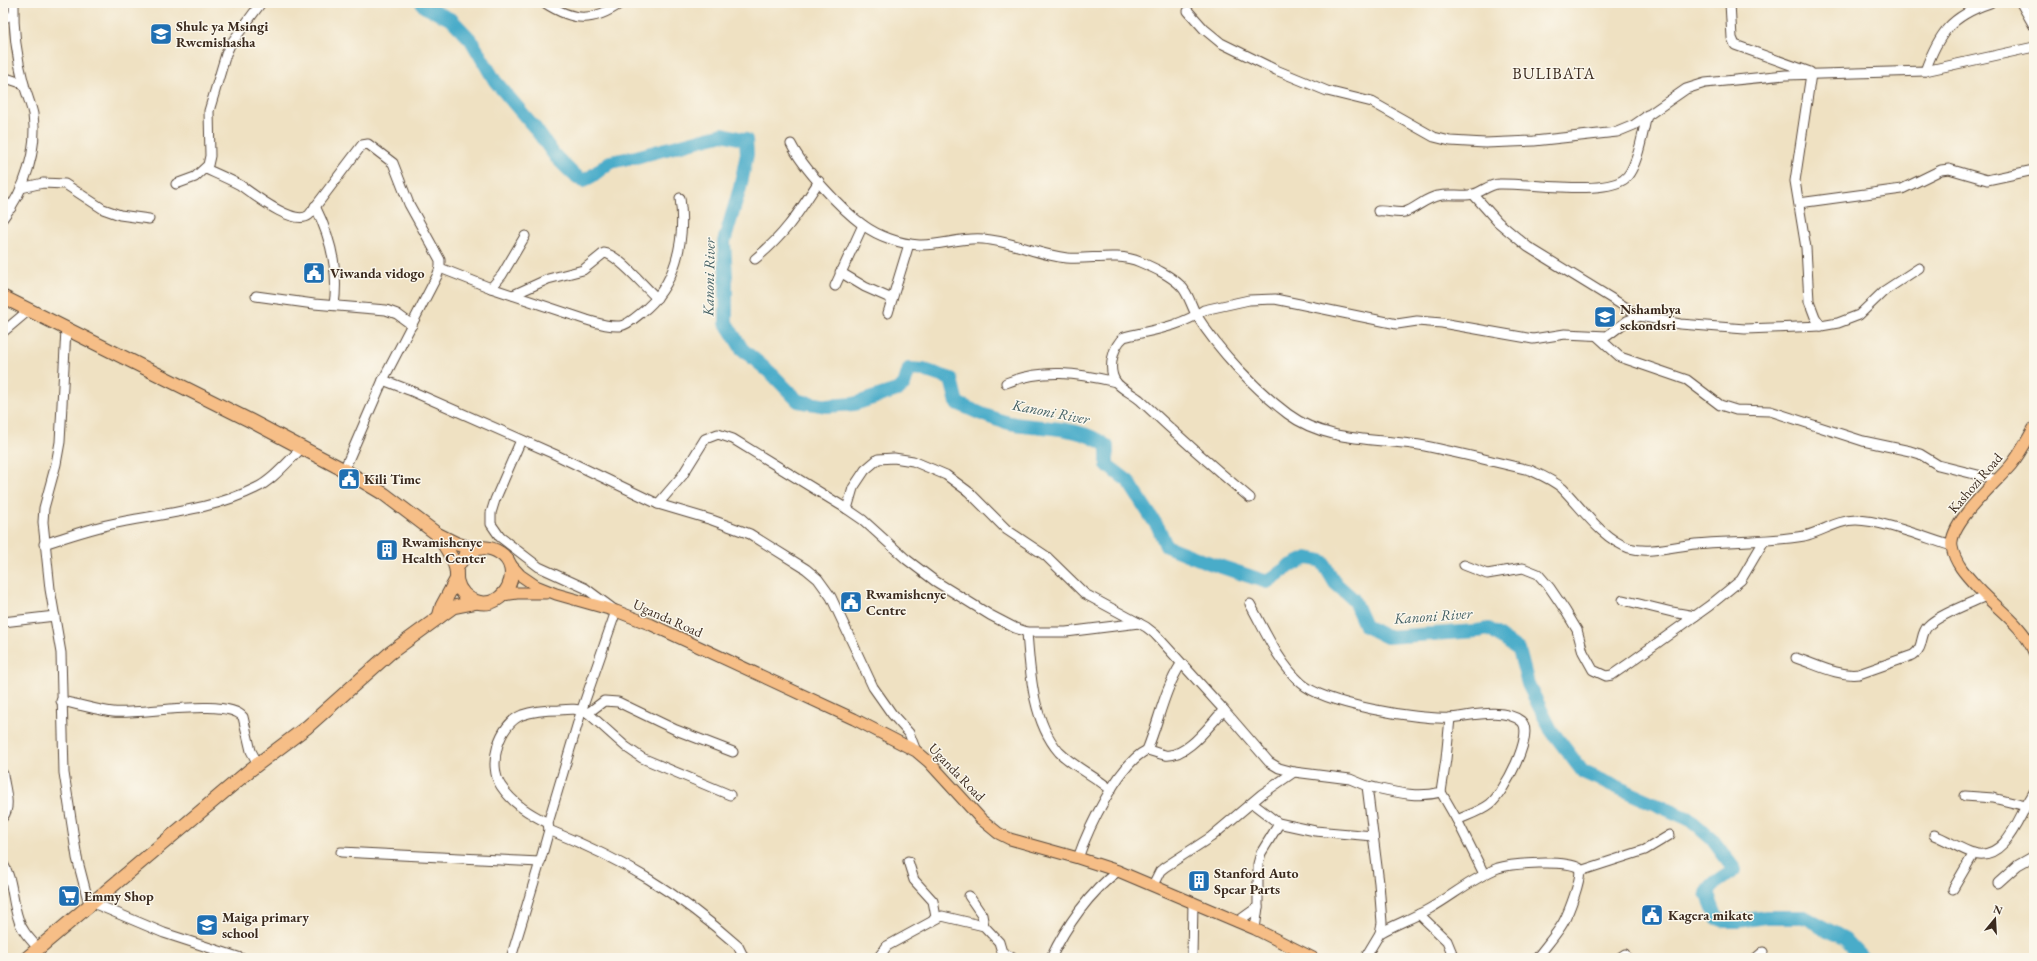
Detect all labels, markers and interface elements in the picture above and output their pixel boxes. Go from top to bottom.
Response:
place label: Shule ya Msingi Rwemishasha [176,17,268,51]
school or university icon: Shule ya Msingi Rwemishasha [148,21,174,47]
district label: BULIBATA [1512,63,1596,84]
water label: Kanoni River [698,236,719,317]
public building icon: Viwanda vidogo [301,260,327,286]
place label: Viwanda vidogo [330,264,424,282]
place label: Nshambya sekondsri [1620,300,1682,334]
school or university icon: Nshambya sekondsri [1592,304,1618,330]
water label: Kanoni River [1010,395,1093,429]
street label: Kashozi Road [1944,448,2007,517]
public building icon: Kili Time [336,466,362,492]
place label: Kili Time [364,470,421,488]
place label: Rwamishenye Health Center [402,533,486,567]
building icon: Rwamishenye Health Center [374,537,400,563]
place label: Rwamishenye Centre [866,585,946,619]
public building icon: Rwamishenye Centre [838,589,864,615]
street label: Uganda Road [630,595,706,642]
water label: Kanoni River [1392,603,1474,628]
street label: Uganda Road [925,739,990,806]
place label: Stanford Auto Spear Parts [1214,864,1299,898]
building icon: Stanford Auto Spear Parts [1186,868,1212,894]
supermarket icon: Emmy Shop [56,883,82,909]
place label: Emmy Shop [84,887,154,905]
north arrow [1975,899,2015,939]
text: N [1992,901,2005,918]
public building icon: Kagera mikate [1639,902,1665,928]
place label: Kagera mikate [1668,906,1753,924]
place label: Maiga primary school [222,908,309,942]
school or university icon: Maiga primary school [194,912,220,938]

